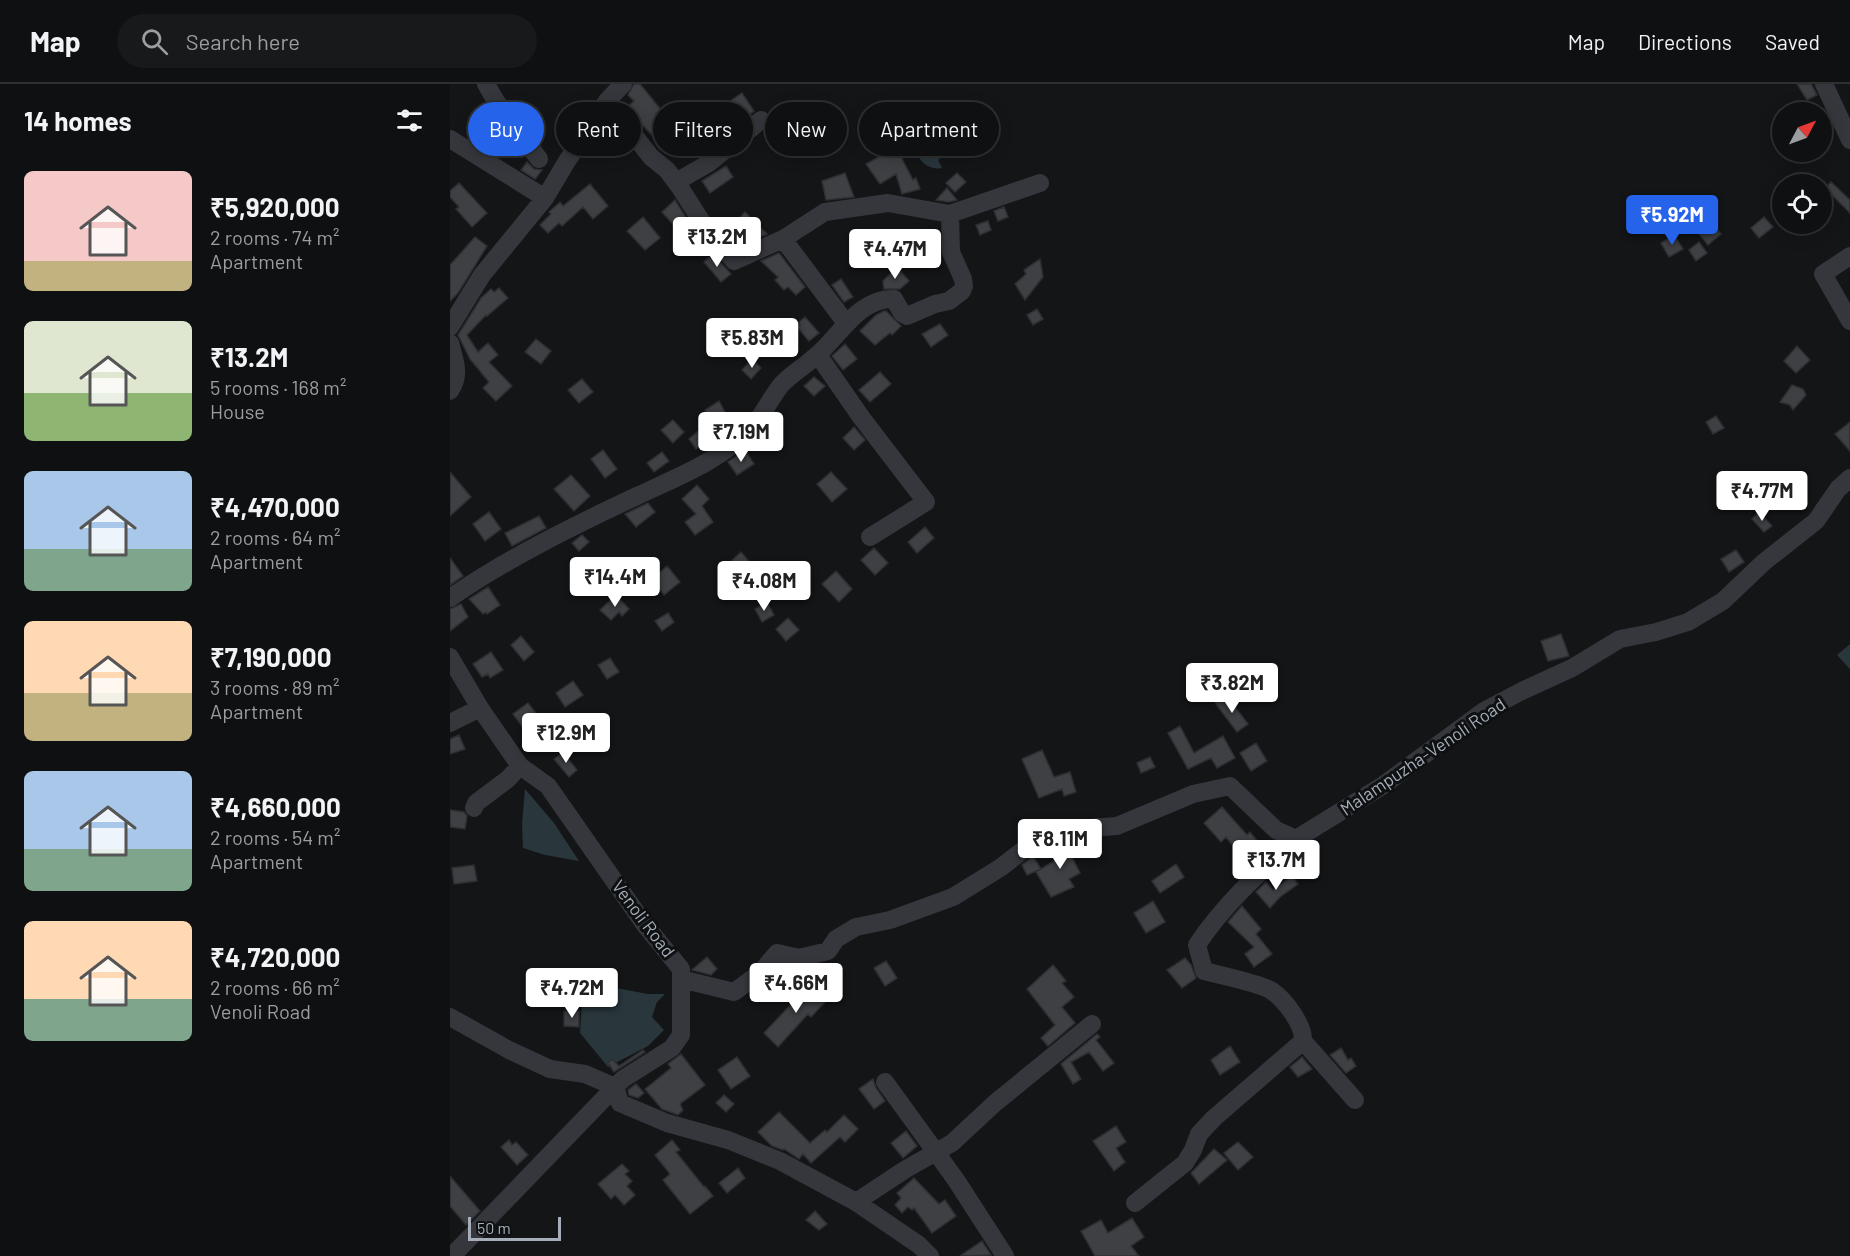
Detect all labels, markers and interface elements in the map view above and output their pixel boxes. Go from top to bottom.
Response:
search box [117,14,537,68]
text: Map [30,24,81,58]
icon: search [138,25,171,58]
text: Search here [186,28,300,54]
text: Map [1568,29,1605,54]
text: Directions [1638,29,1732,54]
text: Saved [1765,29,1820,54]
chip: Buy [468,102,544,156]
chip: Rent [556,102,641,156]
chip: Filters [653,102,753,156]
chip: New [765,102,847,156]
chip: Apartment [859,102,999,156]
north arrow [1772,102,1832,162]
map controls [1772,102,1832,234]
icon: filters [393,104,426,137]
text: 14 homes [24,105,131,136]
button: locate [1772,174,1832,234]
text: ₹5,920,000 [210,191,340,222]
icon: home [72,195,144,267]
pin: ₹5.92M [1623,195,1721,246]
text: ₹5.92M [1640,202,1704,226]
pin: ₹13.2M [668,217,766,268]
text: ₹13.2M [687,224,747,248]
text: 2 rooms · 74 m² [210,225,340,249]
pin: ₹4.47M [846,229,944,280]
text: ₹4.47M [863,236,927,260]
text: Apartment [210,249,303,273]
pin: ₹5.83M [703,318,801,369]
text: ₹5.83M [720,325,784,349]
text: ₹13.2M [210,341,288,372]
icon: home [72,345,144,417]
text: 5 rooms · 168 m² [210,375,346,399]
text: House [210,399,265,423]
pin: ₹7.19M [692,412,790,463]
text: ₹7.19M [712,419,770,443]
pin: ₹4.77M [1713,471,1811,522]
text: ₹4.77M [1730,478,1794,502]
text: ₹4,470,000 [210,491,340,522]
icon: home [72,495,144,567]
text: 2 rooms · 64 m² [210,525,340,549]
text: Apartment [210,549,303,573]
pin: ₹14.4M [566,557,664,608]
pin: ₹4.08M [715,561,813,612]
text: ₹14.4M [584,564,646,588]
text: ₹4.08M [732,568,796,592]
text: ₹7,190,000 [210,641,331,672]
icon: home [72,645,144,717]
pin: ₹3.82M [1183,663,1281,714]
text: ₹3.82M [1200,670,1264,694]
text: 3 rooms · 89 m² [210,675,340,699]
street label: Malampuzha-Venoli Road [1336,693,1509,820]
text: Apartment [210,699,303,723]
pin: ₹12.9M [517,713,615,764]
text: ₹12.9M [536,720,596,744]
text: ₹4,660,000 [210,791,341,822]
icon: home [72,795,144,867]
pin: ₹8.11M [1011,819,1109,870]
text: 2 rooms · 54 m² [210,825,340,849]
text: ₹8.11M [1032,826,1088,850]
pin: ₹13.7M [1227,840,1325,891]
text: ₹13.7M [1247,847,1305,871]
text: Apartment [210,849,303,873]
street label: Venoli Road [608,876,680,961]
text: ₹4,720,000 [210,941,340,972]
icon: home [72,945,144,1017]
pin: ₹4.66M [747,963,845,1014]
pin: ₹4.72M [523,968,621,1019]
text: ₹4.66M [764,970,828,994]
text: 2 rooms · 66 m² [210,975,340,999]
text: ₹4.72M [540,975,604,999]
text: Venoli Road [210,999,311,1023]
scale bar [468,1214,561,1242]
text: 50 m [477,1218,511,1237]

